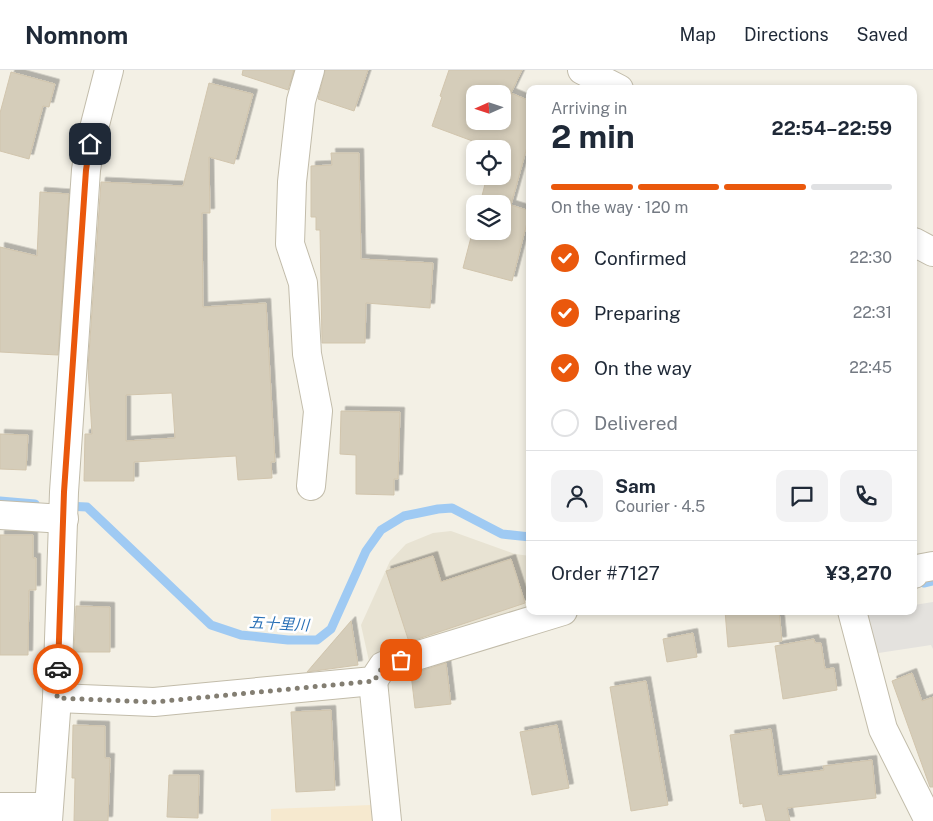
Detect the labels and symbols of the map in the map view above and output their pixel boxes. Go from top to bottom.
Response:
north arrow [466,85,511,130]
pin [69,123,111,165]
water label: 五十里川 [249,613,311,634]
pin [380,639,422,681]
courier [33,644,83,694]

